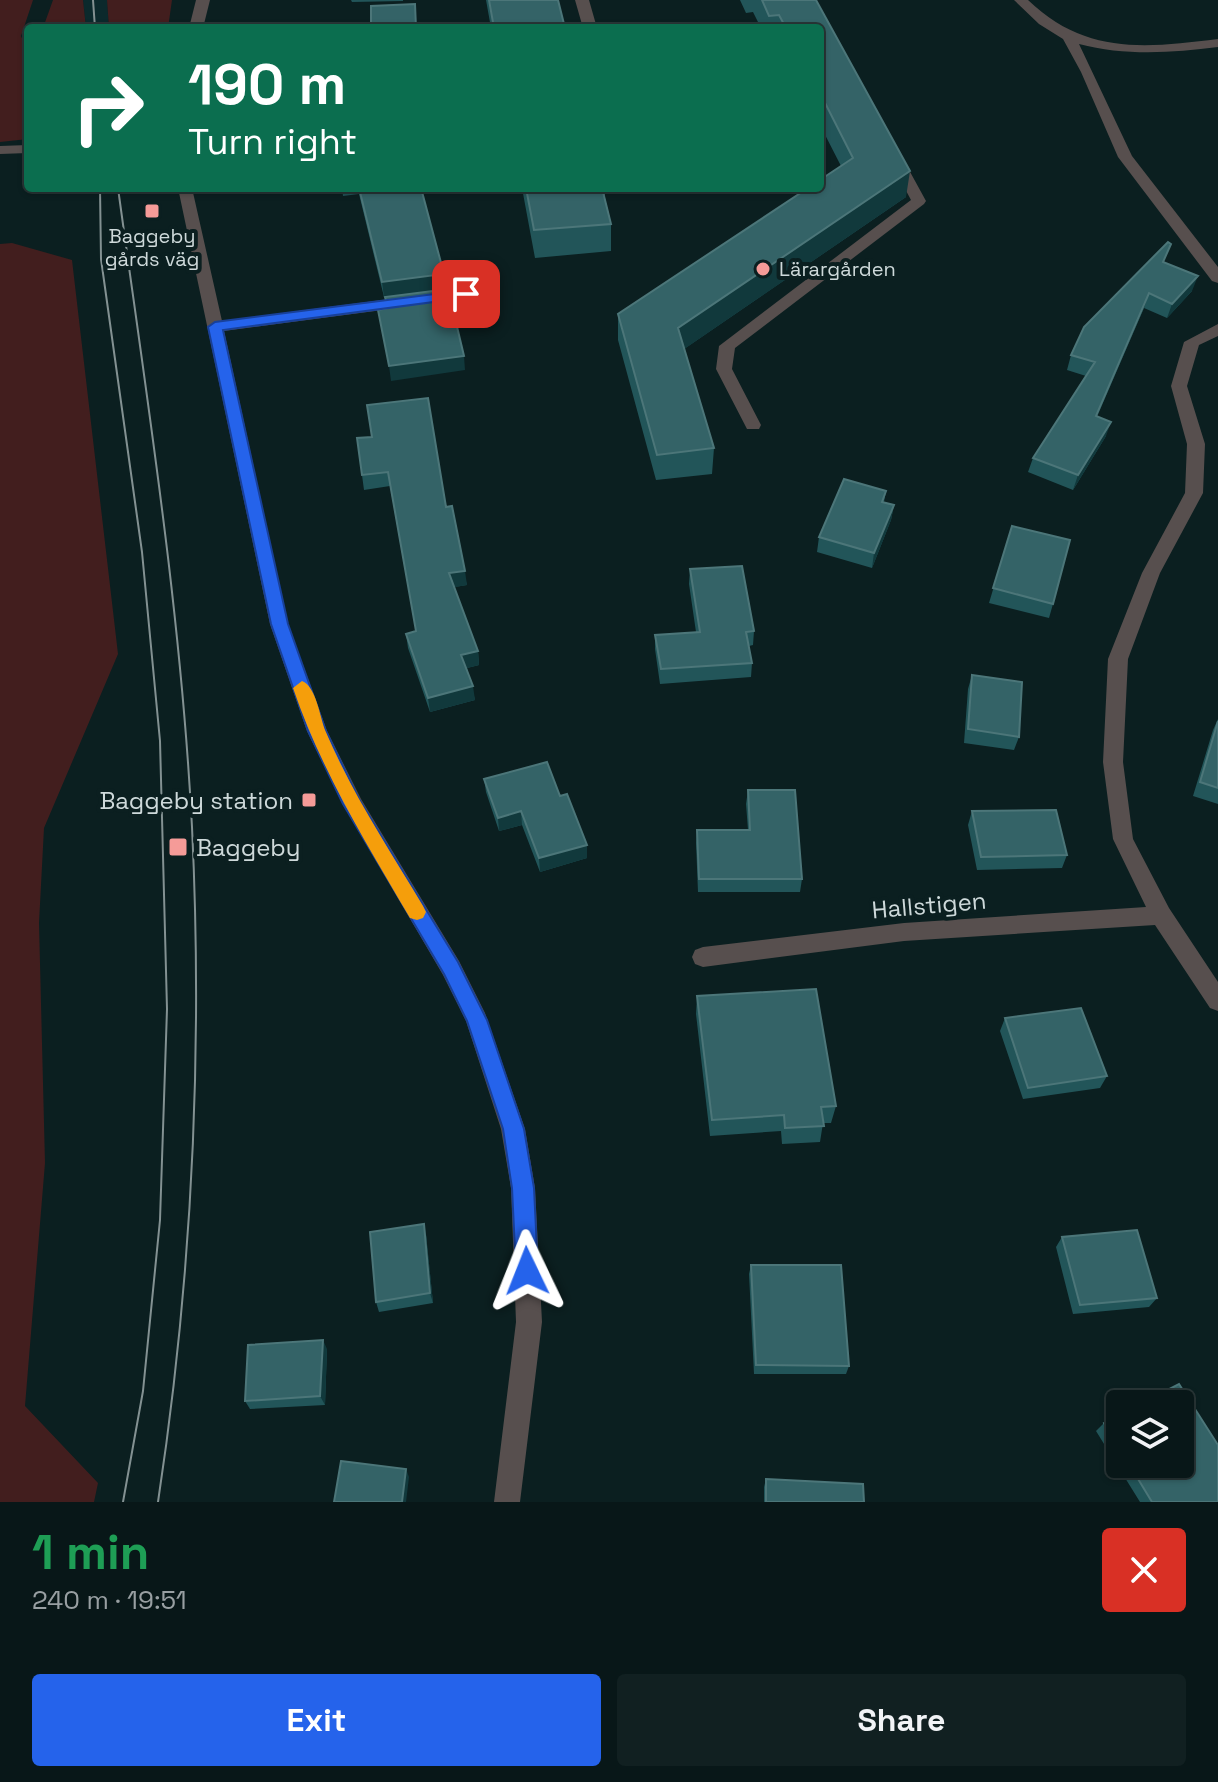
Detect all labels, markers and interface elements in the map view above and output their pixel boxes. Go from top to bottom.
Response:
text: 190 m [188,49,346,120]
icon: right [56,56,160,160]
text: Turn right [188,119,357,165]
marker: Baggeby gårds väg [143,202,161,220]
place label: Baggeby gårds väg [105,223,199,272]
place label: Lärargården [779,256,896,282]
pin [432,260,500,328]
marker: Lärargården [754,260,772,278]
icon: arrive [444,272,488,316]
place label: Baggeby station [99,785,293,816]
marker: Baggeby station [300,791,318,809]
place label: Baggeby [196,832,301,863]
marker: Baggeby [167,836,189,858]
street label: Hallstigen [870,885,988,925]
position arrow [485,1229,569,1313]
map controls [1106,1390,1194,1478]
button: layers [1106,1390,1194,1478]
text: 1 min [32,1522,149,1583]
button: close [1102,1528,1186,1612]
text: 240 m · 19:51 [32,1583,187,1617]
button: Exit [32,1674,601,1766]
button: Share [617,1674,1186,1766]

